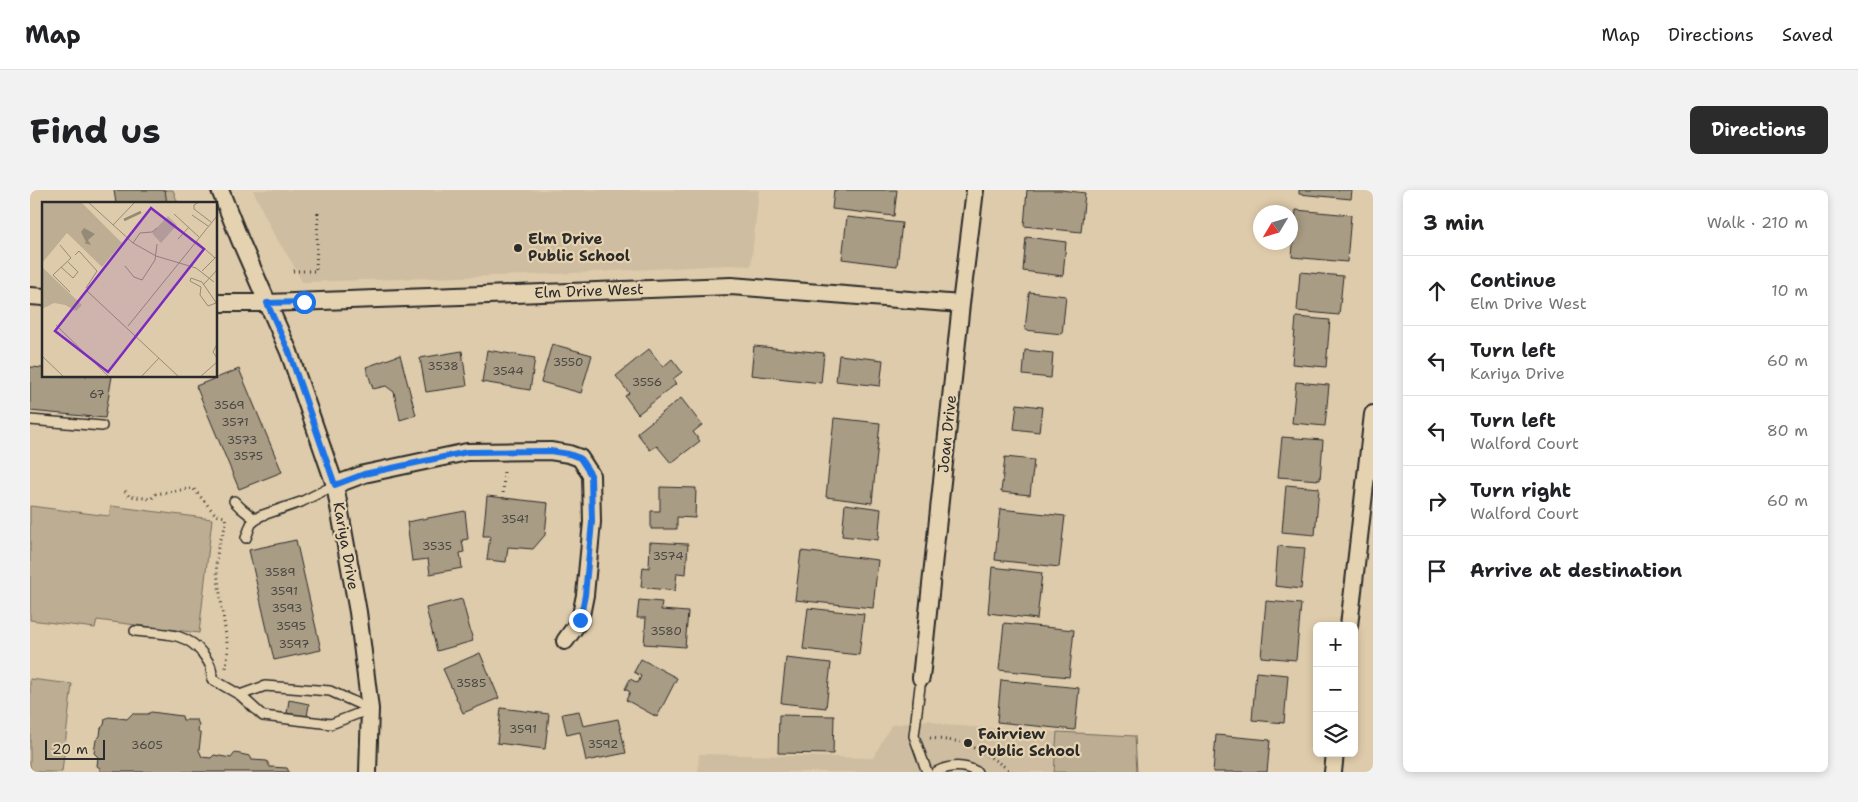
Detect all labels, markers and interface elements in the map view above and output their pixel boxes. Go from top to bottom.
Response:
text: Map [25,19,81,51]
text: Map [1602,23,1640,47]
text: Directions [1668,23,1754,47]
text: Saved [1782,23,1833,47]
button: Directions [1690,106,1828,154]
text: Find us [30,107,161,154]
inset map [42,202,218,378]
north arrow [1253,205,1298,250]
text: 3 min [1423,209,1484,237]
text: Walk · 210 m [1707,212,1808,233]
place label: Elm Drive Public School [528,229,630,266]
marker: Elm Drive Public School [512,242,524,254]
text: Continue [1470,268,1556,293]
icon: ahead [1423,277,1451,305]
street label: Elm Drive West [534,279,644,303]
text: 10 m [1771,280,1808,301]
route start [293,291,316,314]
text: Elm Drive West [1470,293,1587,314]
text: Turn left [1470,338,1556,363]
icon: left [1423,347,1451,375]
text: 60 m [1767,350,1808,371]
house number: 3550 [553,354,583,370]
house number: 3538 [427,358,459,374]
house number: 3544 [492,363,524,379]
text: Kariya Drive [1470,363,1565,384]
house number: 3556 [632,374,662,390]
house number: 67 [89,386,105,402]
street label: Joan Drive [933,394,961,474]
house number: 3569 [213,397,245,413]
text: Turn left [1470,408,1556,433]
house number: 3571 [221,414,249,430]
icon: left [1423,417,1451,445]
text: 80 m [1767,420,1808,441]
house number: 3573 [227,432,257,448]
text: Walford Court [1470,433,1579,454]
house number: 3575 [233,448,263,464]
text: Turn right [1470,478,1571,503]
icon: right [1423,487,1451,515]
text: 60 m [1767,490,1808,511]
street label: Kariya Drive [328,500,364,592]
text: Walford Court [1470,503,1579,524]
house number: 3541 [501,511,529,527]
house number: 3535 [422,538,452,554]
house number: 3574 [652,548,684,564]
icon: arrive [1423,557,1451,585]
text: Arrive at destination [1470,558,1682,583]
house number: 3589 [264,564,296,580]
house number: 3591 [270,583,298,599]
house number: 3593 [271,600,303,616]
route end [569,609,592,632]
house number: 3595 [276,618,306,634]
map controls [1313,622,1358,757]
button: + [1313,622,1358,667]
house number: 3580 [650,623,682,639]
house number: 3597 [279,636,309,652]
button: − [1313,667,1358,712]
house number: 3585 [456,675,486,691]
button: layers [1313,712,1358,757]
house number: 3591 [509,721,537,737]
place label: Fairview Public School [978,724,1080,761]
house number: 3592 [587,736,619,752]
scale bar [45,737,105,760]
house number: 3605 [131,737,163,753]
marker: Fairview Public School [962,737,974,749]
text: 20 m [52,740,88,758]

